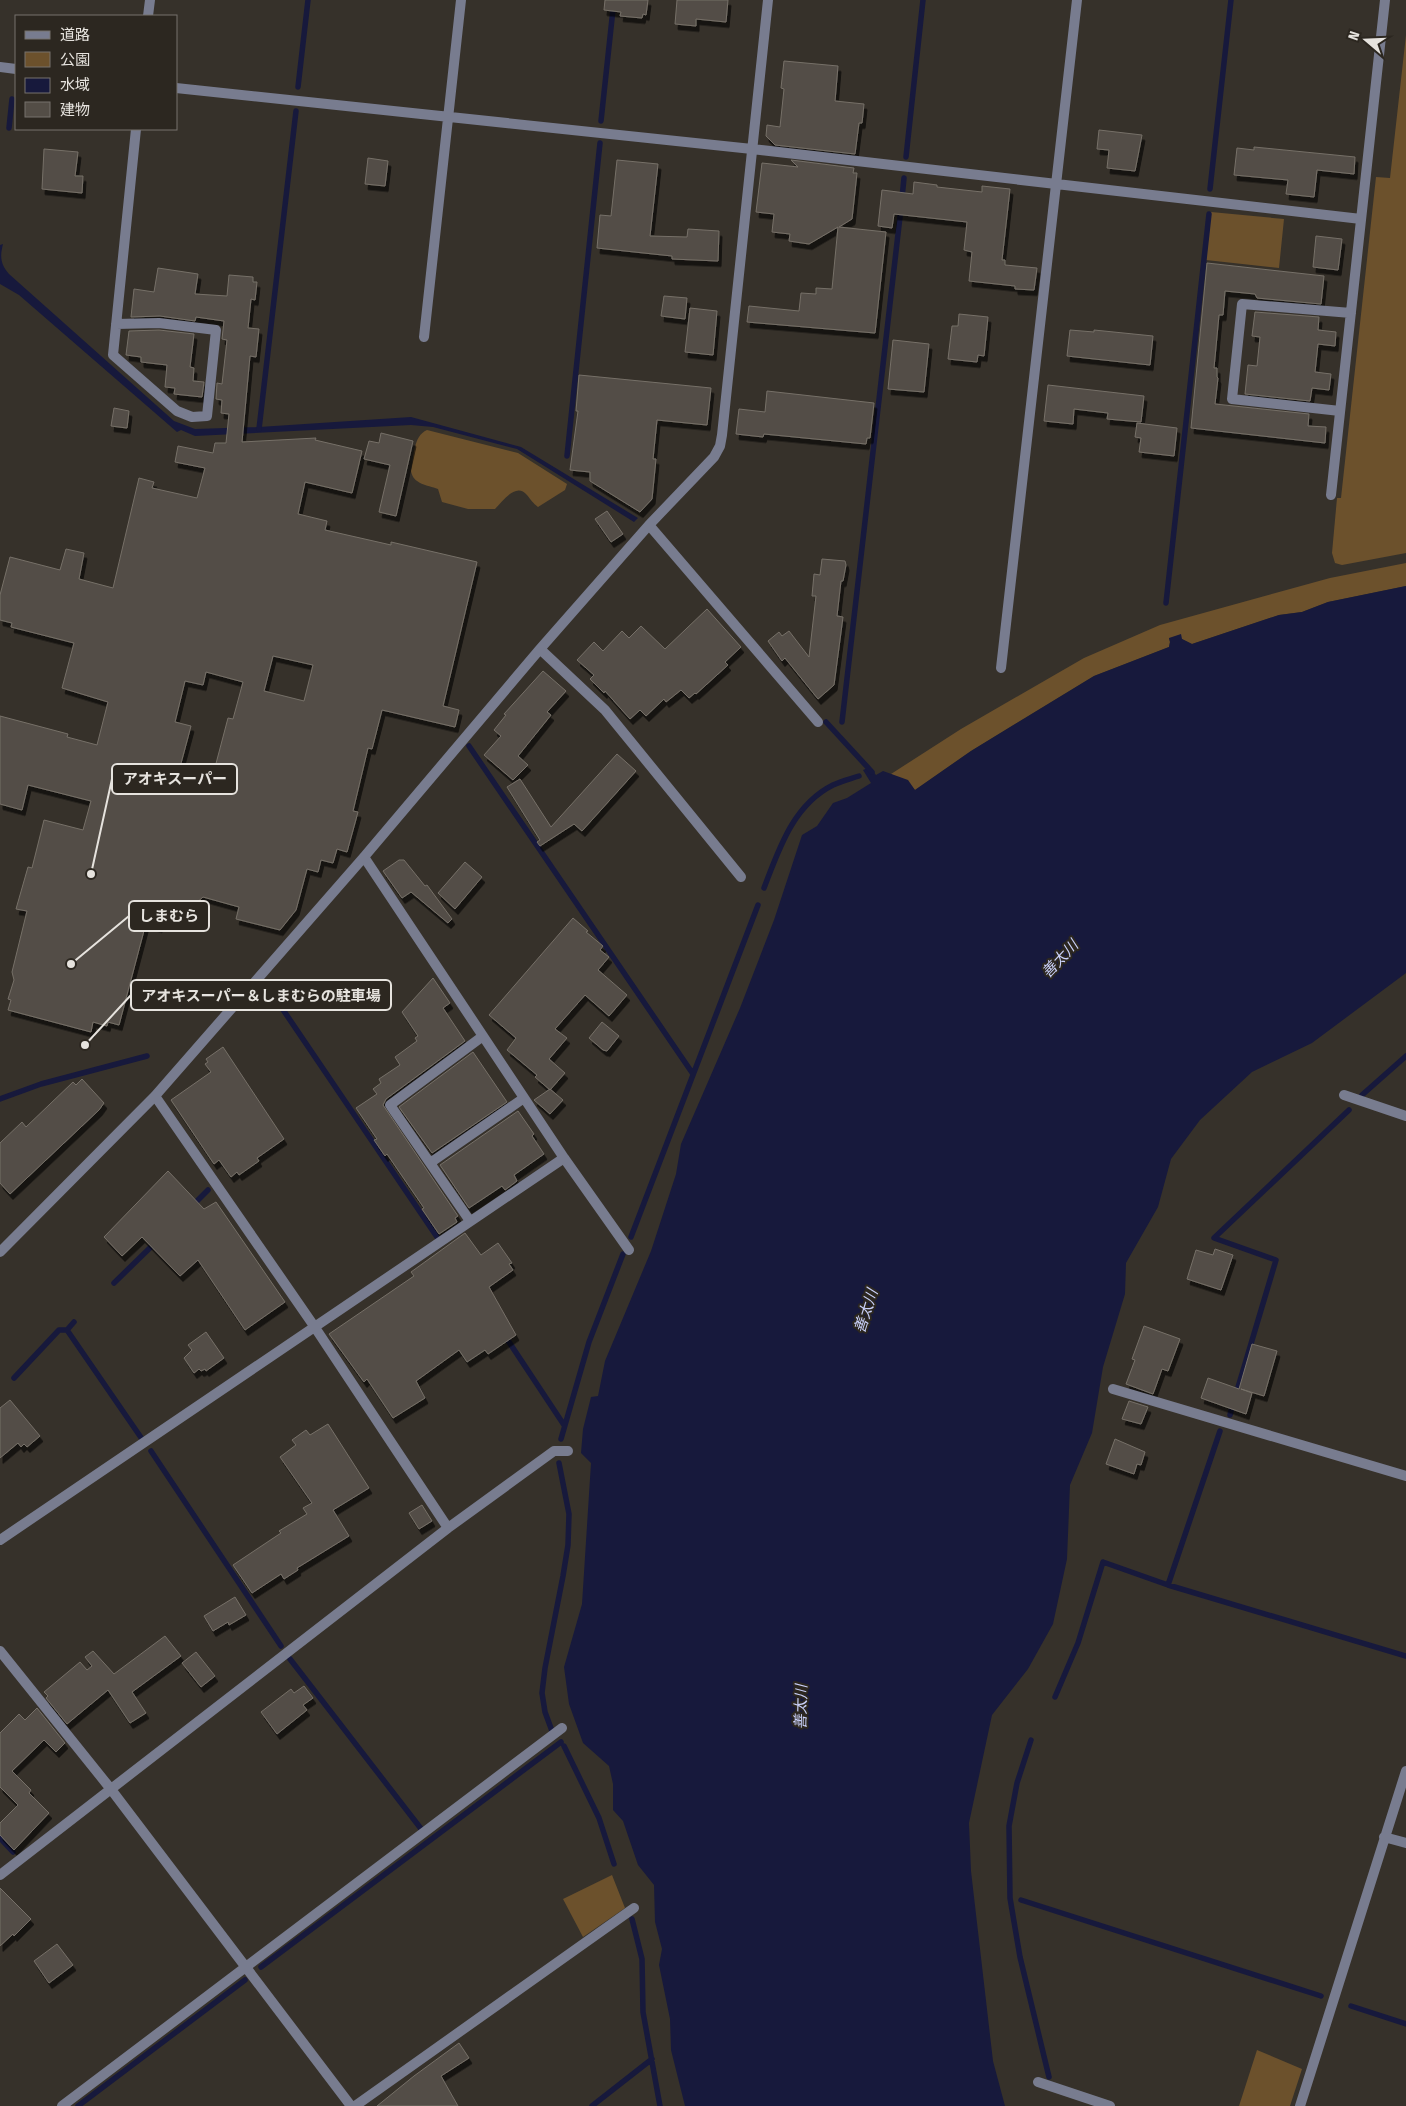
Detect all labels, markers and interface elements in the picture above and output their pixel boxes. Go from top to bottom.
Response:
legend [15,15,178,130]
north arrow [1341,15,1391,65]
text: 道路 [60,26,90,44]
text: N [1345,29,1364,43]
text: 公園 [60,51,90,69]
text: 水域 [60,76,90,94]
text: 建物 [60,101,90,119]
callout: アオキスーパー [112,764,237,794]
text: アオキスーパー [123,770,227,788]
callout: しまむら [129,901,209,931]
text: しまむら [139,907,199,925]
water label: 善太川 [1038,935,1083,982]
callout: アオキスーパー＆しまむらの駐車場 [131,980,391,1010]
text: アオキスーパー＆しまむらの駐車場 [141,987,381,1005]
water label: 善太川 [850,1285,882,1335]
water label: 善太川 [792,1682,810,1730]

